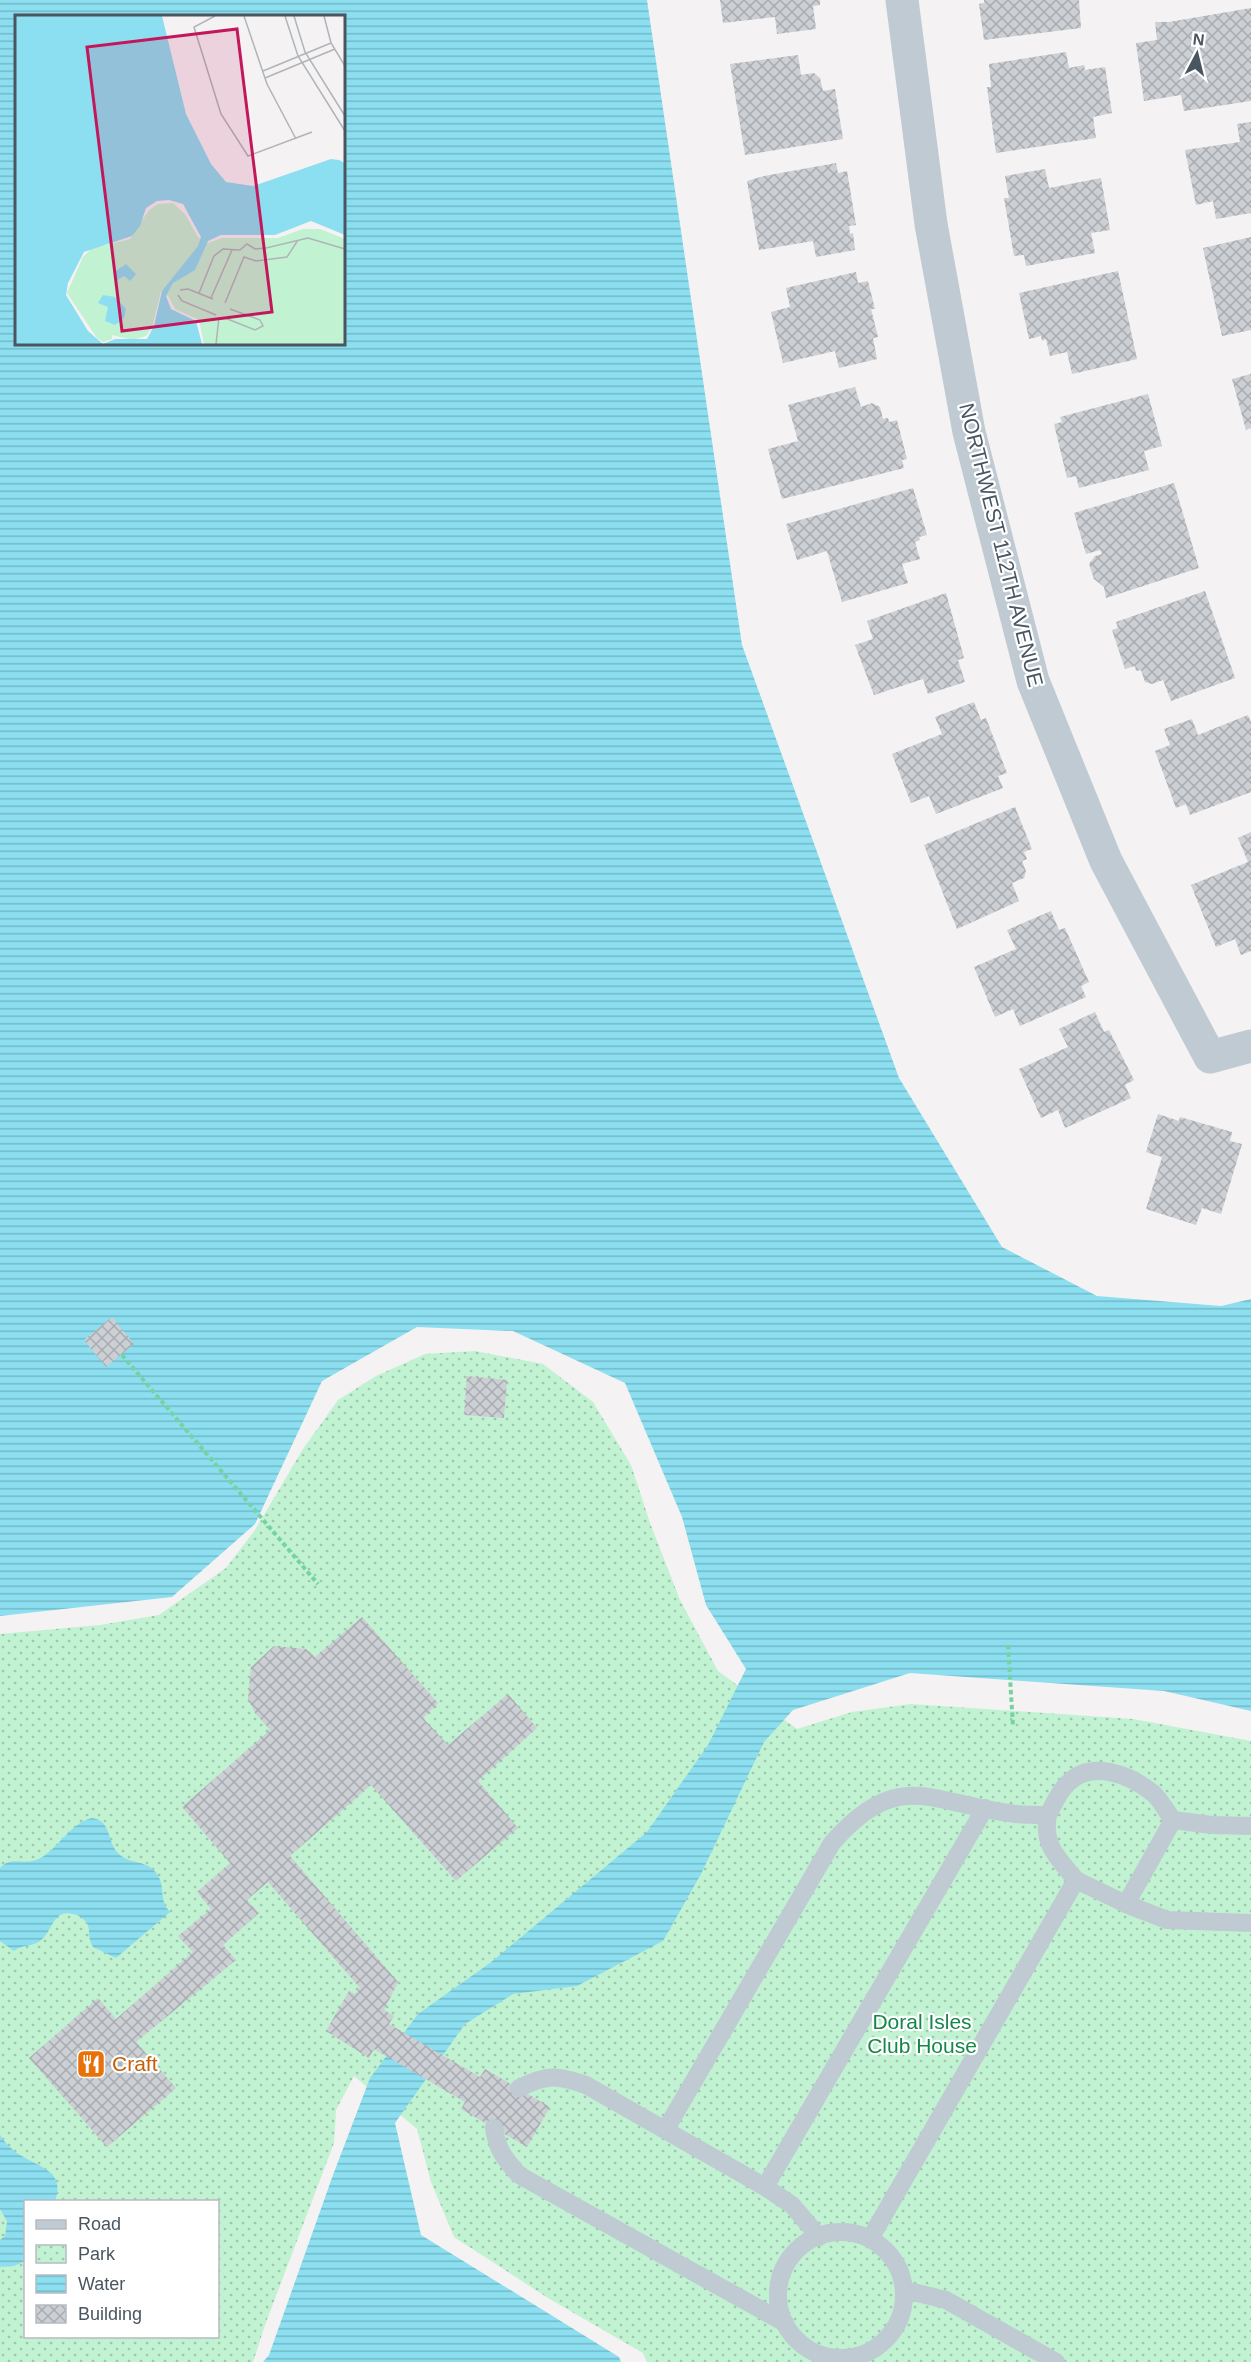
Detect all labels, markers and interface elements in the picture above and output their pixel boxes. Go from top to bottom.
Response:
inset map [15,15,345,345]
north arrow [1167,24,1227,84]
text: N [1192,30,1206,49]
street label: NORTHWEST 112TH AVENUE [955,401,1048,689]
park label: Doral Isles Club House [867,2010,977,2057]
restaurant icon: Craft [75,2048,107,2080]
place label: Craft [112,2052,158,2075]
legend [24,2200,219,2338]
text: Road [78,2214,121,2234]
text: Park [78,2244,116,2264]
text: Water [78,2274,125,2294]
text: Building [78,2304,142,2324]

